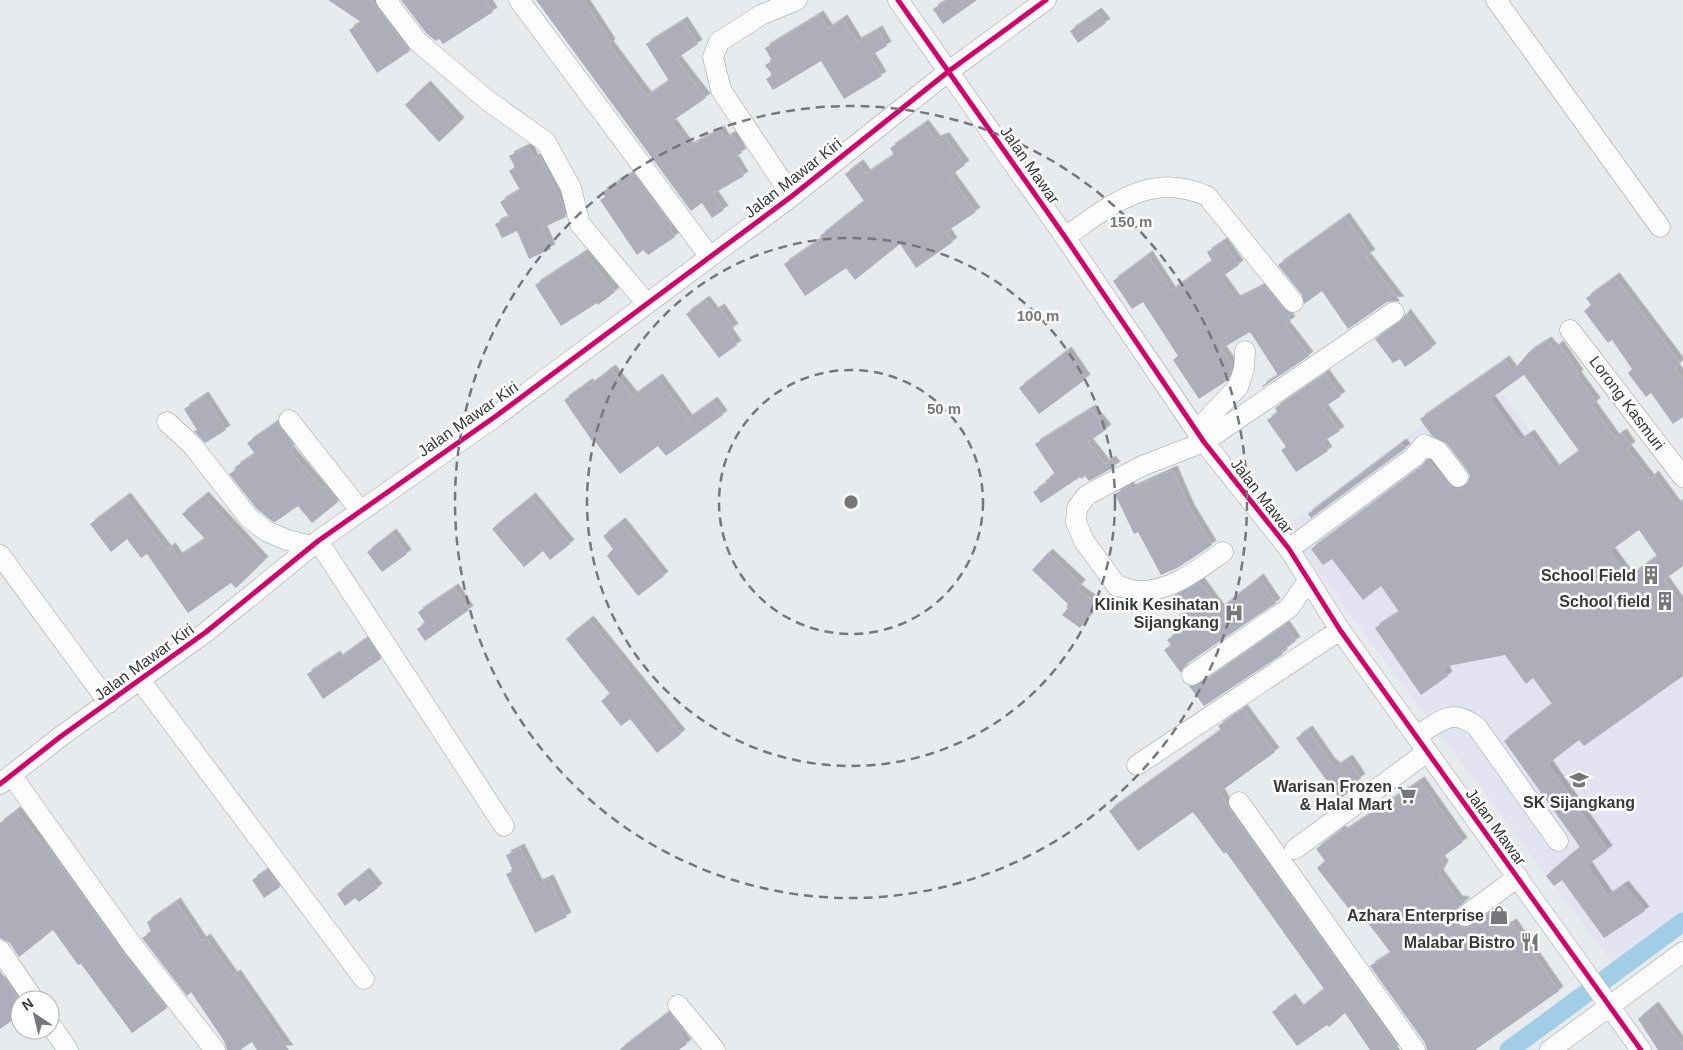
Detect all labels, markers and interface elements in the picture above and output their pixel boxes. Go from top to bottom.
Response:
street label: Jalan Mawar [997,123,1063,208]
street label: Jalan Mawar Kiri [741,135,845,221]
text: 150 m [1110,213,1152,230]
text: 100 m [1017,307,1059,324]
street label: Lorong Kasmuri [1586,353,1668,453]
street label: Jalan Mawar Kiri [415,378,521,460]
text: 50 m [927,400,961,417]
street label: Jalan Mawar [1227,455,1297,538]
centre of rings [842,493,860,511]
building icon: School Field [1640,564,1662,586]
place label: School Field [1541,567,1636,584]
building icon: School field [1654,590,1676,612]
place label: School field [1559,593,1650,610]
place label: Klinik Kesihatan Sijangkang [1095,596,1219,631]
hospital icon: Klinik Kesihatan Sijangkang [1223,602,1245,624]
street label: Jalan Mawar Kiri [91,620,197,704]
school or university icon: SK Sijangkang [1568,769,1590,791]
place label: Warisan Frozen & Halal Mart [1273,778,1393,813]
supermarket icon: Warisan Frozen & Halal Mart [1396,784,1418,806]
street label: Jalan Mawar [1462,785,1530,869]
place label: SK Sijangkang [1523,794,1635,811]
shop icon: Azhara Enterprise [1488,904,1510,926]
place label: Azhara Enterprise [1347,907,1484,924]
restaurant icon: Malabar Bistro [1519,931,1541,953]
place label: Malabar Bistro [1404,934,1515,951]
north arrow [10,990,60,1040]
text: N [19,995,36,1014]

